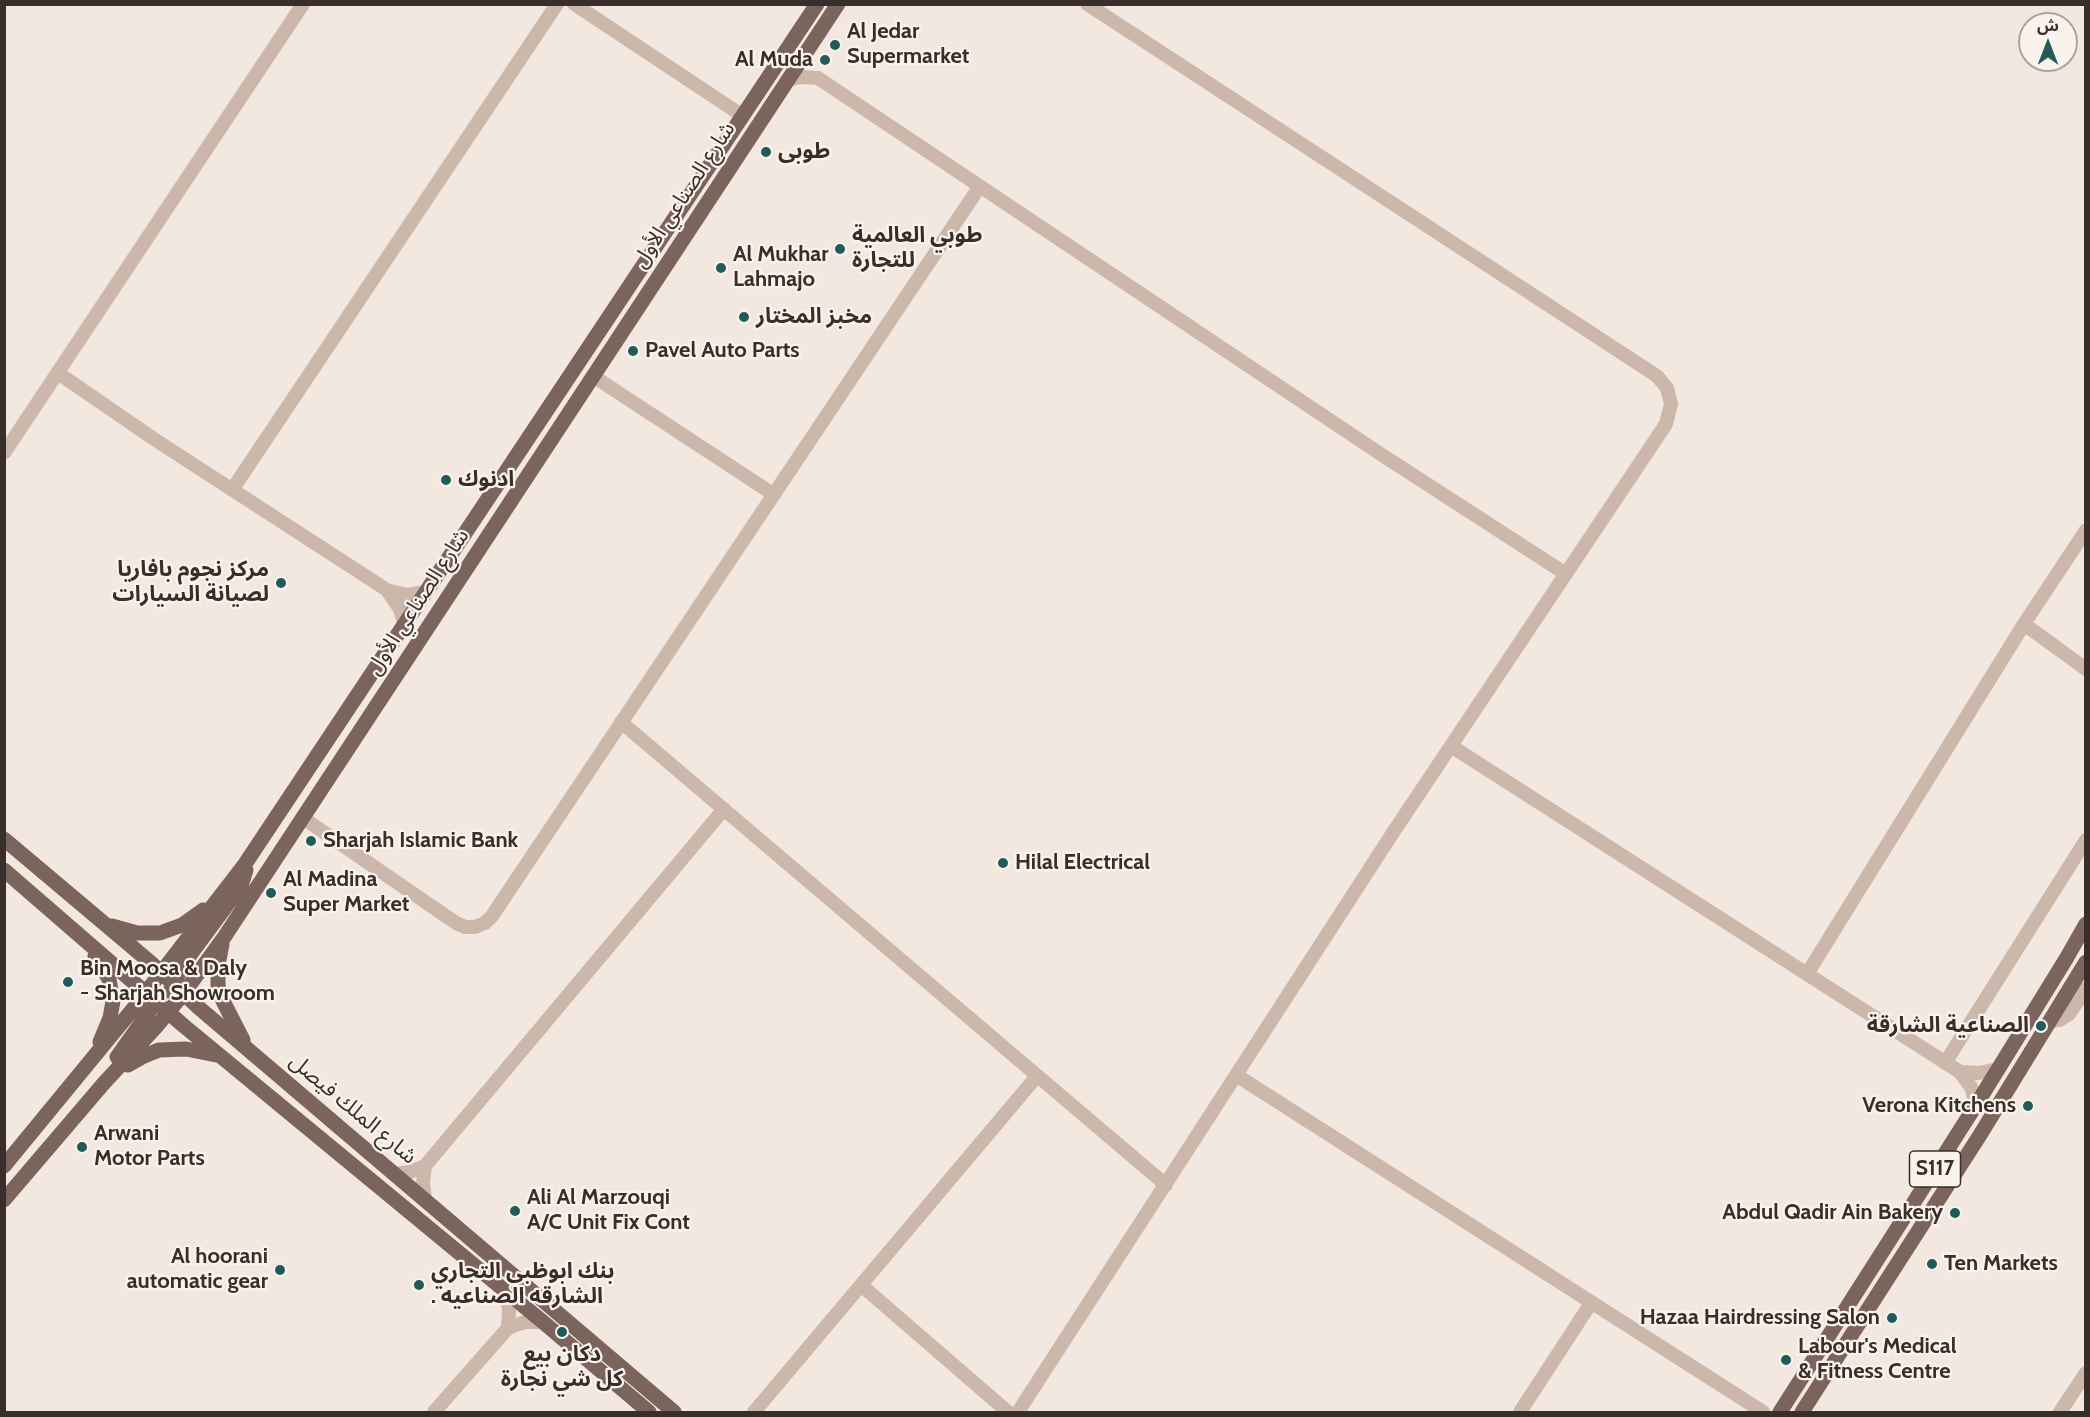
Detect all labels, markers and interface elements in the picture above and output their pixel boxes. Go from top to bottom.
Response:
north arrow [2018,12,2078,72]
text: ش [2037,16,2059,35]
place label: Al Jedar Supermarket [847,19,969,70]
marker: Al Jedar Supermarket [828,38,842,52]
place label: Al Muda [735,47,813,73]
marker: Al Muda [818,53,832,67]
street label: شارع الصناعي الأول [627,117,741,273]
place label: طوبى [778,139,830,165]
marker: طوبى [759,145,773,159]
place label: طوبي العالمية للتجارة [852,223,982,274]
place label: Al Mukhar Lahmajo [733,242,829,294]
marker: طوبي العالمية للتجارة [833,242,847,256]
marker: Al Mukhar Lahmajo [714,261,728,275]
place label: مخبز المختار [756,304,872,330]
marker: مخبز المختار [737,310,751,324]
place label: Pavel Auto Parts [645,338,800,364]
marker: Pavel Auto Parts [626,344,640,358]
place label: ادنوك [458,467,514,493]
marker: ادنوك [439,473,453,487]
street label: شارع الصناعي الأول [361,524,475,680]
place label: مركز نجوم بافاريا لصيانة السيارات [112,557,269,608]
marker: مركز نجوم بافاريا لصيانة السيارات [274,576,288,590]
place label: Sharjah Islamic Bank [323,828,518,854]
marker: Sharjah Islamic Bank [304,834,318,848]
place label: Hilal Electrical [1015,850,1150,876]
marker: Hilal Electrical [996,856,1010,870]
place label: Al Madina Super Market [283,867,409,918]
marker: Al Madina Super Market [264,886,278,900]
place label: Bin Moosa & Daly - Sharjah Showroom [80,956,275,1008]
marker: Bin Moosa & Daly - Sharjah Showroom [61,975,75,989]
place label: الصناعية الشارقة [1867,1013,2029,1039]
marker: الصناعية الشارقة [2034,1019,2048,1033]
street label: شارع الملك فيصل [284,1048,422,1170]
place label: Verona Kitchens [1862,1093,2016,1119]
marker: Verona Kitchens [2021,1099,2035,1113]
place label: Arwani Motor Parts [94,1121,205,1172]
marker: Arwani Motor Parts [75,1140,89,1154]
road number: S117 [1910,1151,1960,1187]
place label: Ali Al Marzouqi A/C Unit Fix Cont [527,1185,690,1236]
place label: Abdul Qadir Ain Bakery [1722,1200,1943,1226]
marker: Ali Al Marzouqi A/C Unit Fix Cont [508,1204,522,1218]
marker: Abdul Qadir Ain Bakery [1948,1206,1962,1220]
place label: Al hoorani automatic gear [127,1244,268,1296]
place label: Ten Markets [1944,1251,2058,1277]
marker: Ten Markets [1925,1257,1939,1271]
place label: بنك ابوظبي التجاري . الشارقه الصناعيه [431,1259,615,1310]
marker: Al hoorani automatic gear [273,1263,287,1277]
marker: بنك ابوظبي التجاري . الشارقه الصناعيه [412,1278,426,1292]
place label: Hazaa Hairdressing Salon [1640,1305,1880,1331]
marker: Hazaa Hairdressing Salon [1885,1311,1899,1325]
marker: دكان بيع كل شي نجارة [555,1325,569,1339]
place label: Labour's Medical & Fitness Centre [1798,1334,1956,1386]
place label: دكان بيع كل شي نجارة [501,1342,623,1394]
marker: Labour's Medical & Fitness Centre [1779,1353,1793,1367]

